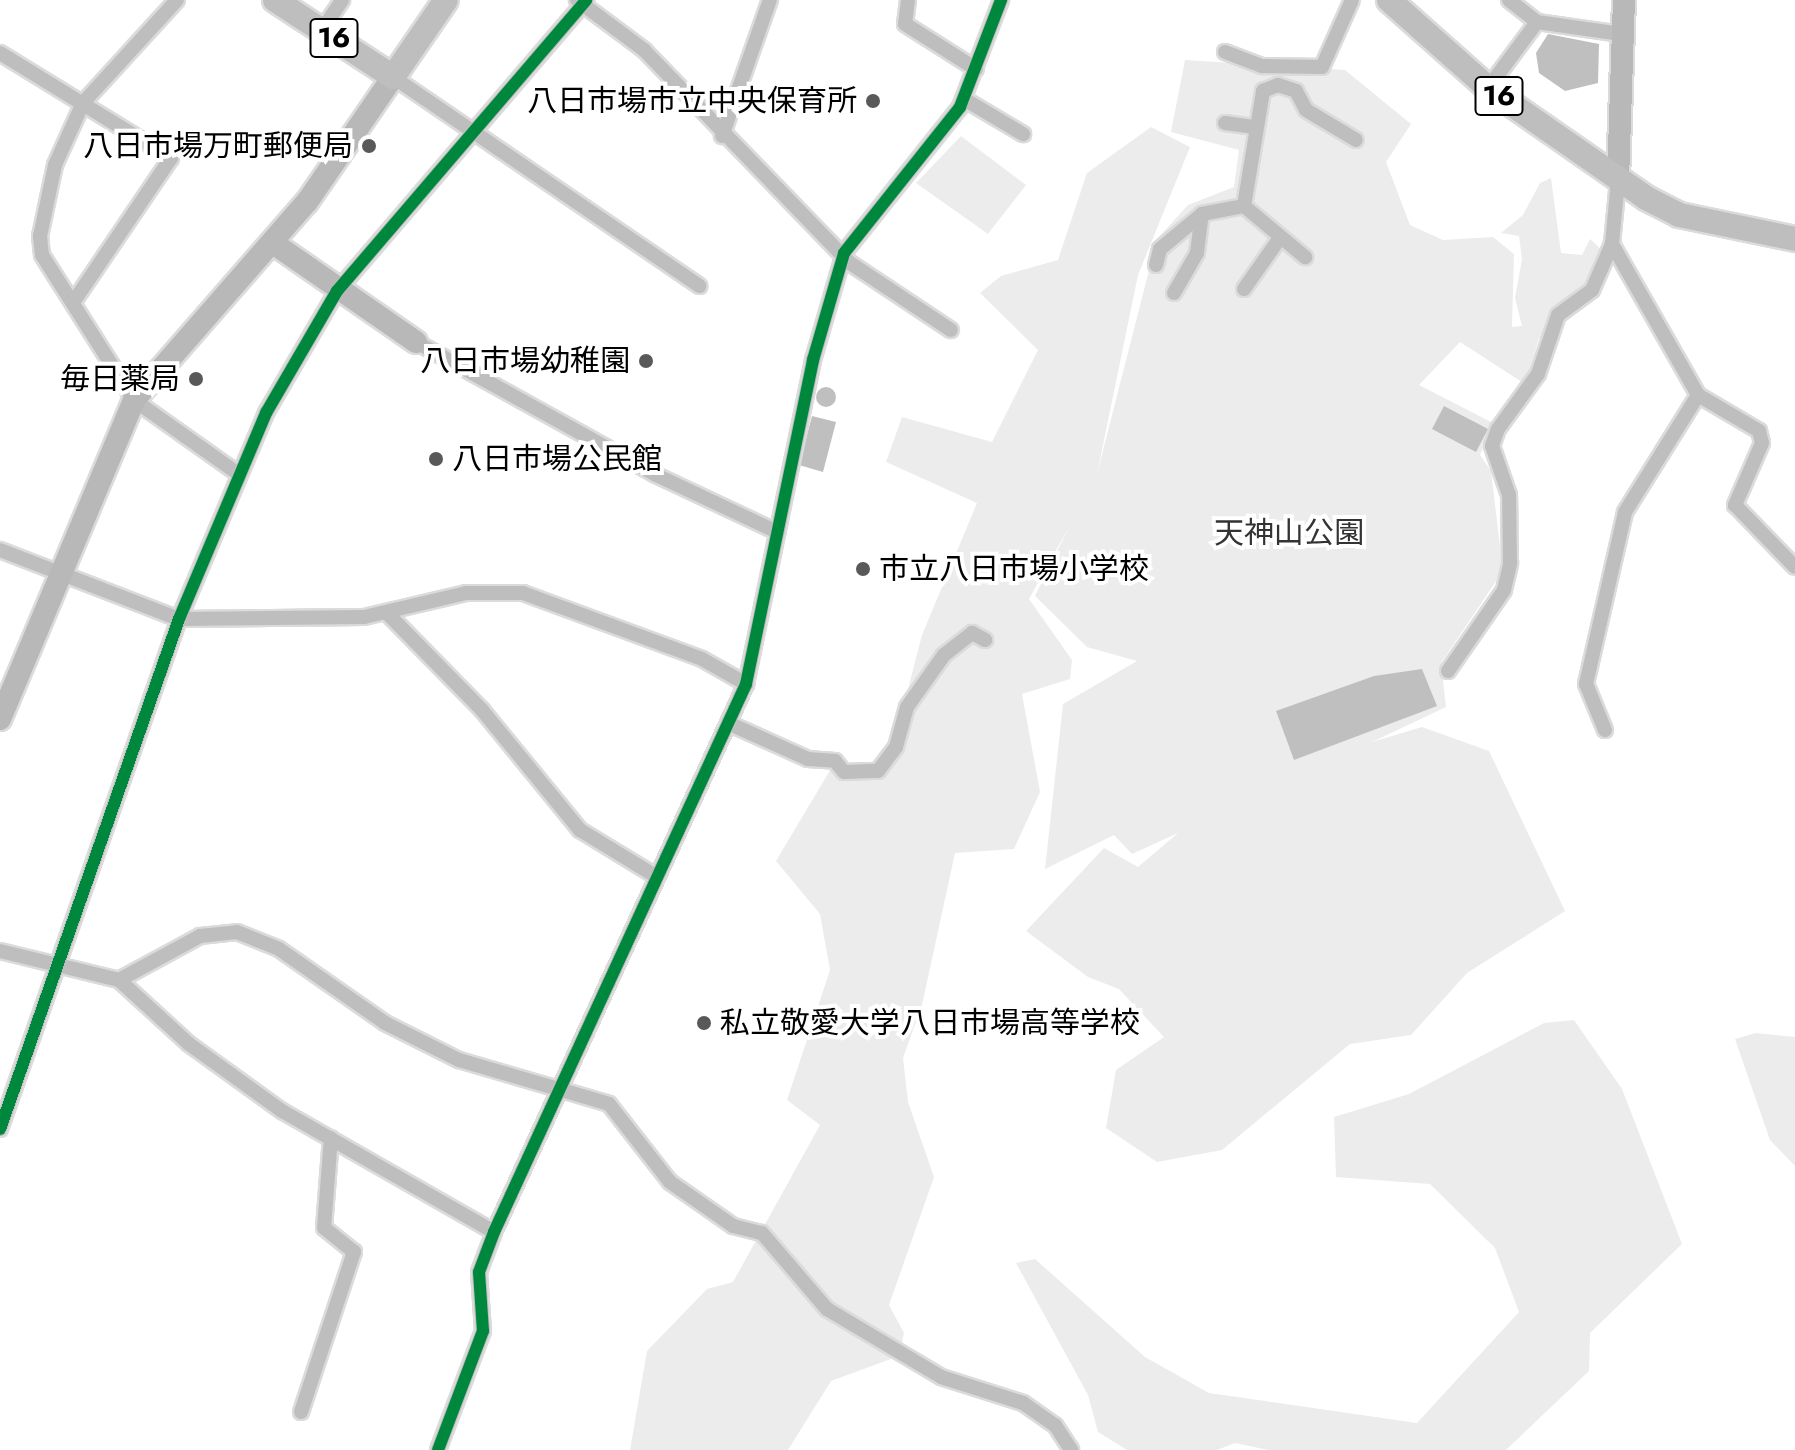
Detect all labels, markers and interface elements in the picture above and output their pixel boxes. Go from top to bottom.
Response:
road number: 16 [308,14,360,62]
road number: 16 [1473,72,1525,120]
place label: 八日市場市立中央保育所 [527,83,857,119]
marker: 八日市場市立中央保育所 [864,92,882,110]
place label: 八日市場万町郵便局 [83,128,353,164]
marker: 八日市場万町郵便局 [360,137,378,155]
place label: 八日市場幼稚園 [420,343,630,379]
marker: 八日市場幼稚園 [637,352,655,370]
place label: 毎日薬局 [60,361,180,397]
marker: 毎日薬局 [187,370,205,388]
place label: 八日市場公民館 [452,441,662,477]
marker: 八日市場公民館 [427,450,445,468]
park label: 天神山公園 [1214,515,1364,551]
place label: 市立八日市場小学校 [879,551,1149,587]
marker: 市立八日市場小学校 [854,560,872,578]
place label: 私立敬愛大学八日市場高等学校 [720,1005,1140,1041]
marker: 私立敬愛大学八日市場高等学校 [695,1014,713,1032]

